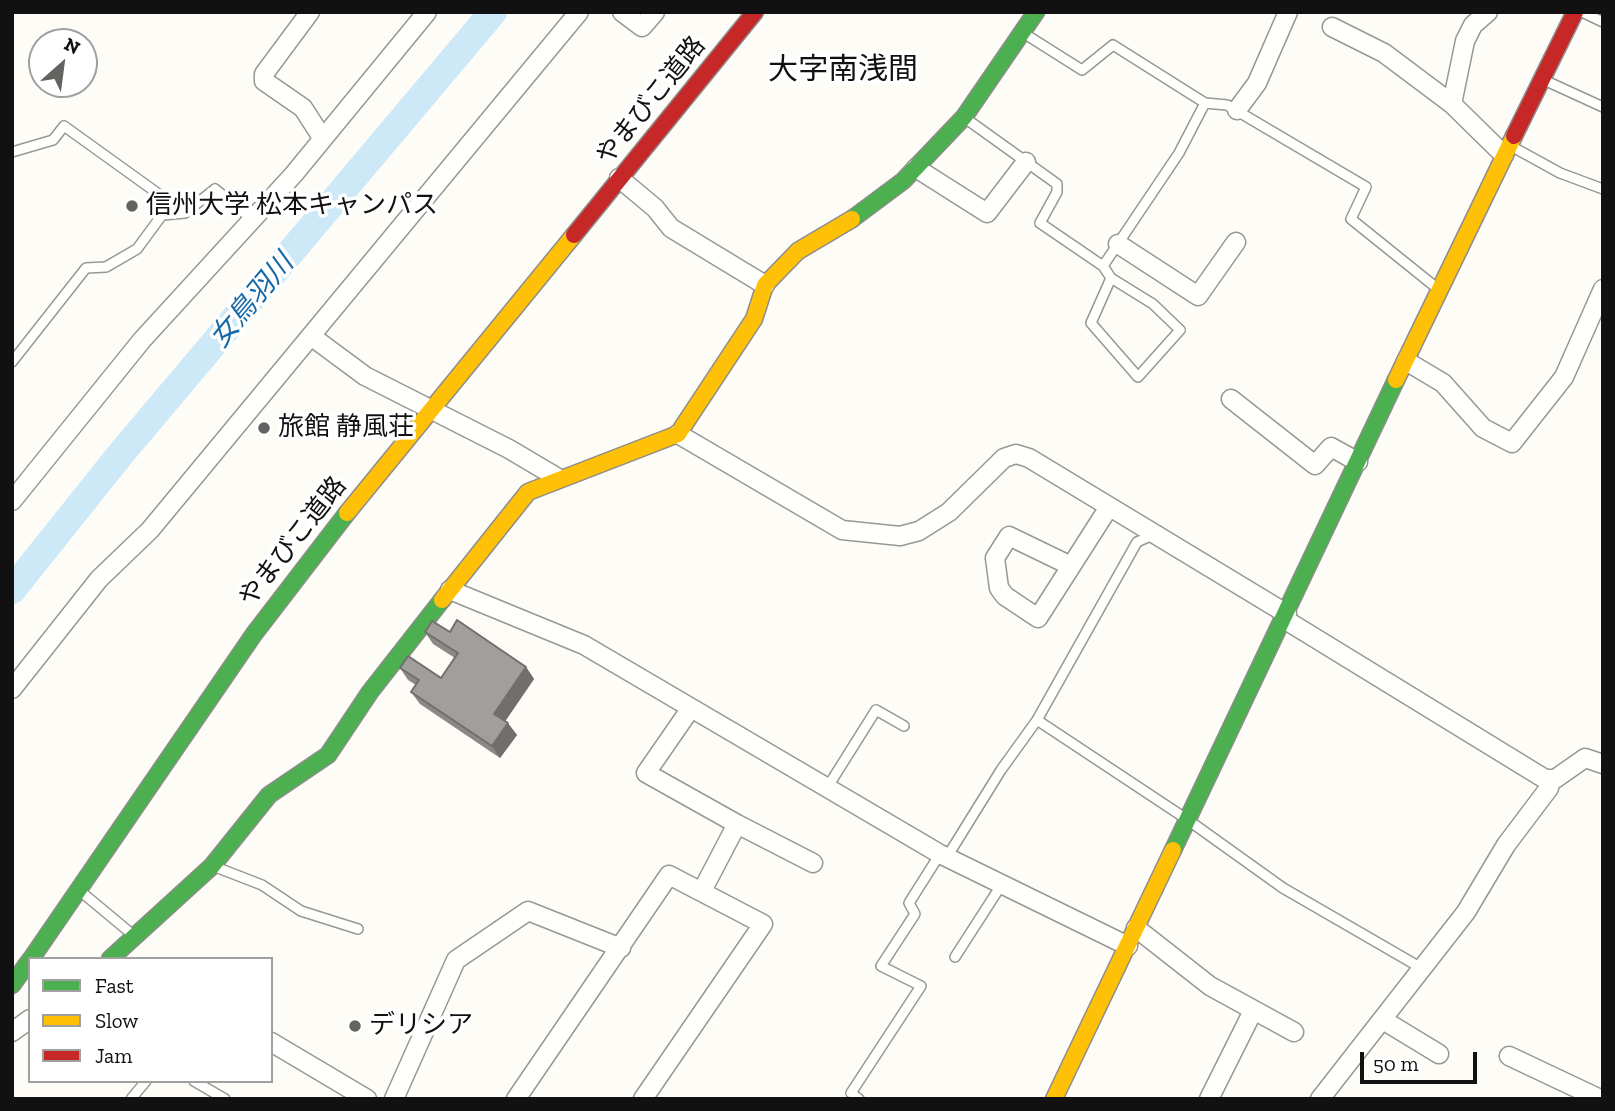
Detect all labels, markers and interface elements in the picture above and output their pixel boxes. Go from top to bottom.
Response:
north arrow [28,28,98,98]
street label: やまびこ道路 [590,31,712,171]
text: N [60,32,84,59]
district label: 大字南浅間 [768,52,918,88]
place label: 信州大学 松本キャンパス [146,190,438,222]
marker: 信州大学 松本キャンパス [124,198,140,214]
water label: 女鳥羽川 [203,247,301,355]
place label: 旅館 静風荘 [278,412,414,444]
marker: 旅館 静風荘 [256,420,272,436]
street label: やまびこ道路 [233,471,353,613]
legend [28,957,273,1083]
text: Fast [95,973,134,998]
text: Slow [95,1008,138,1033]
place label: デリシア [369,1010,473,1042]
marker: デリシア [347,1018,363,1034]
scale bar [1363,1038,1480,1082]
text: Jam [95,1043,132,1068]
text: 50 m [1373,1051,1419,1076]

